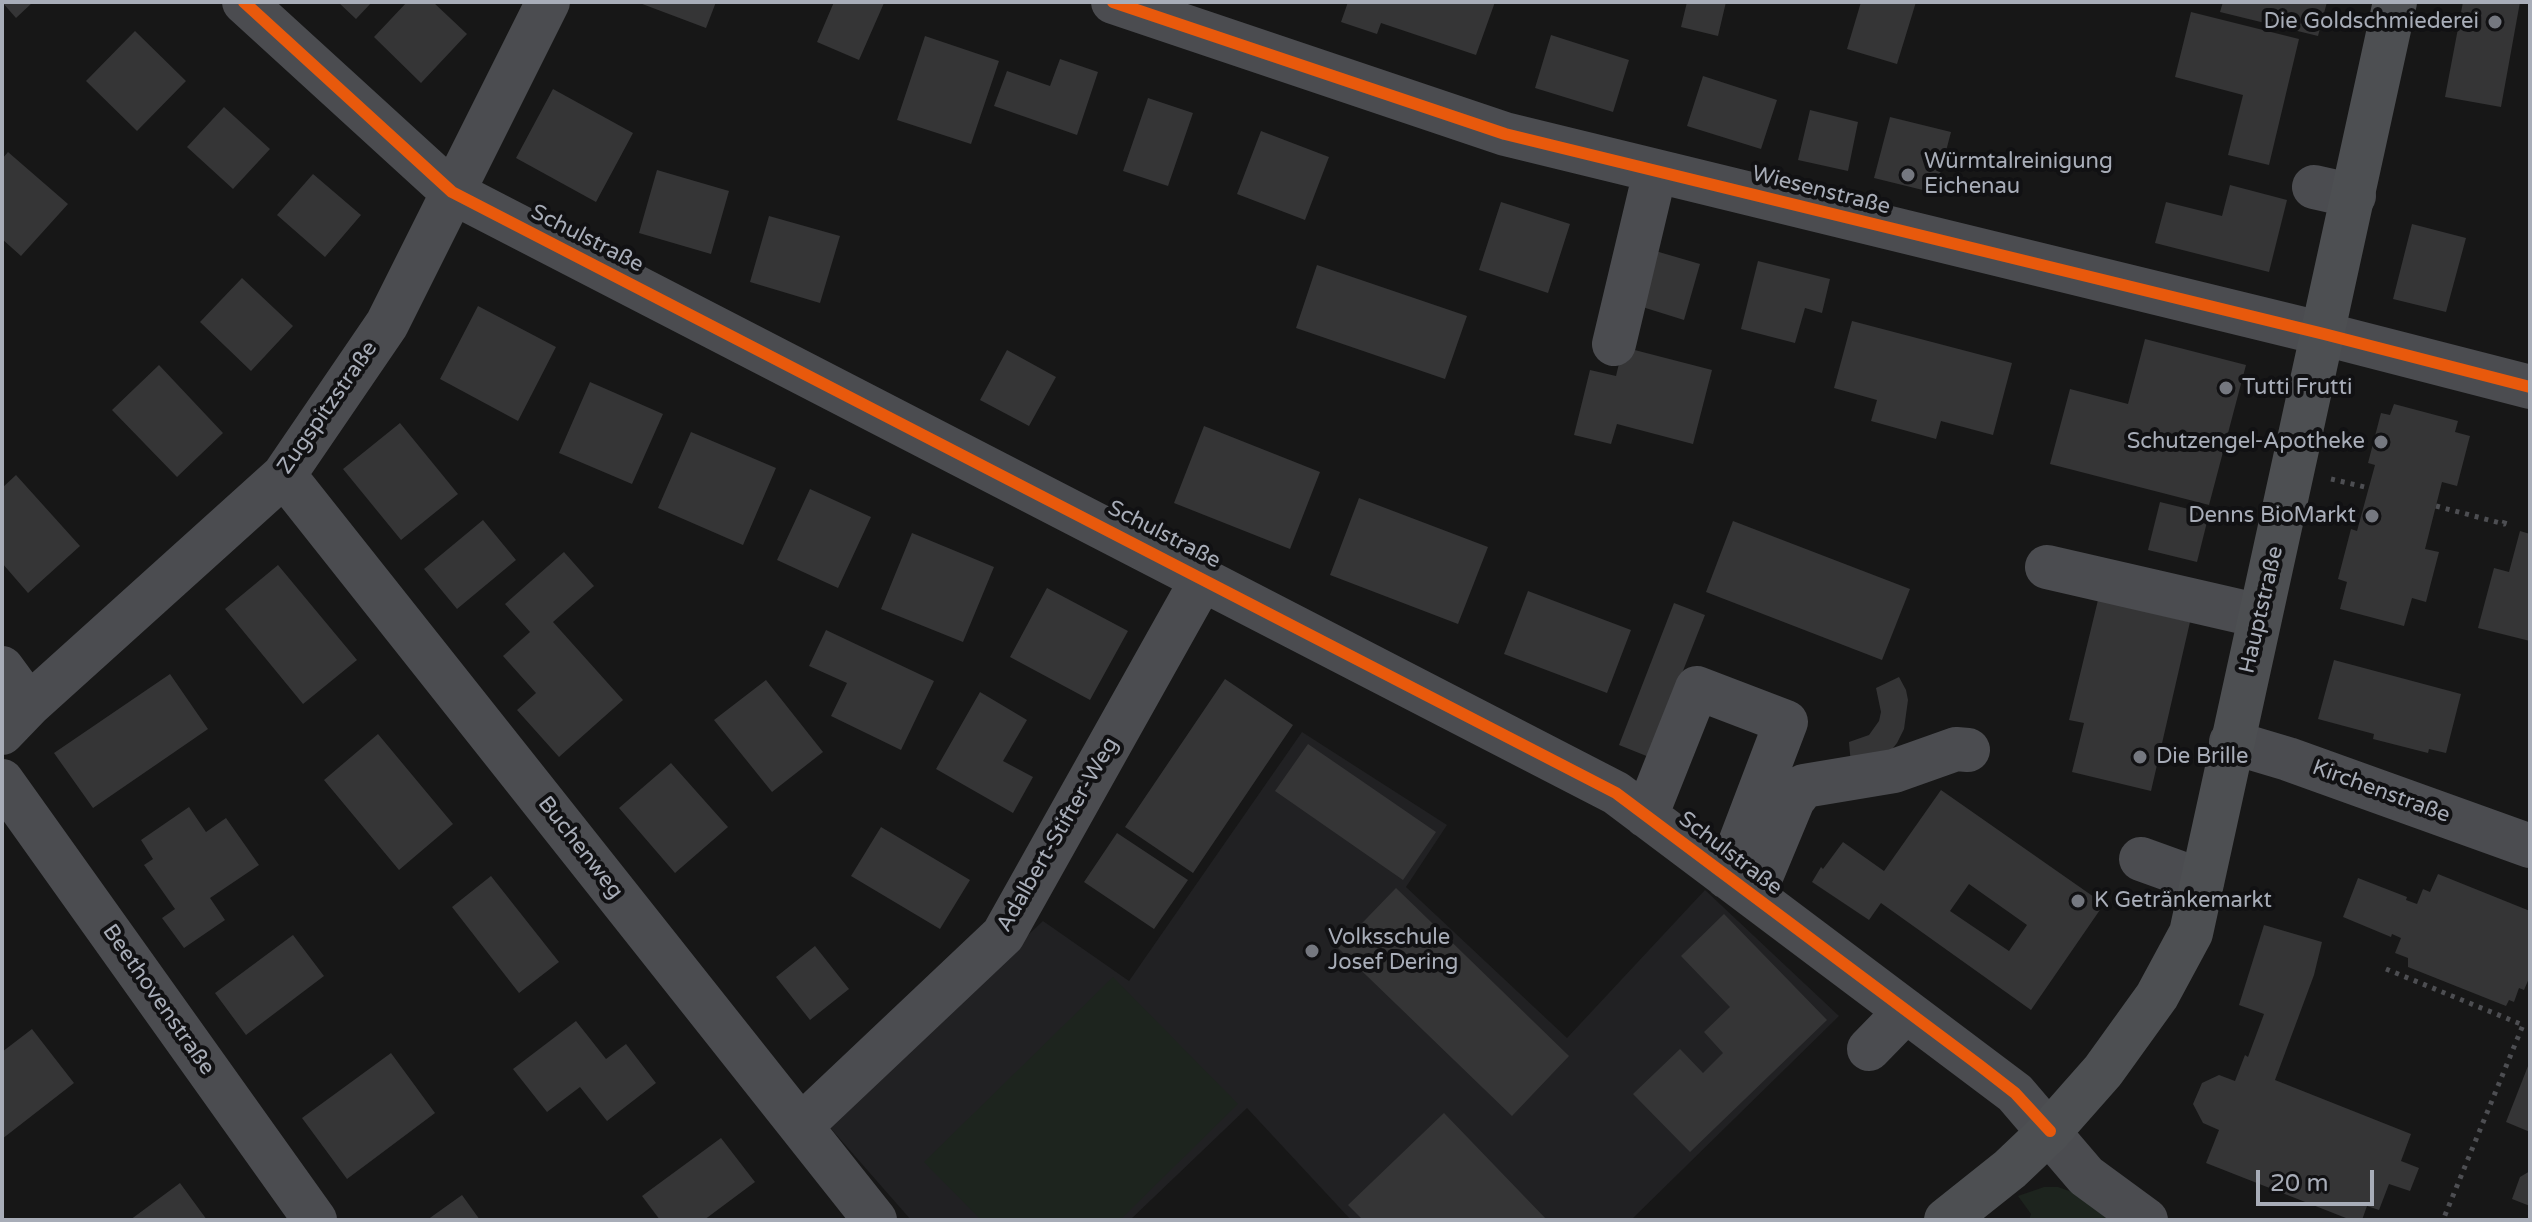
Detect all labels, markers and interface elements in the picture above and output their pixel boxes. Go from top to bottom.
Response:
place label: Die Goldschmiederei [2263,9,2479,35]
marker: Die Goldschmiederei [2486,13,2504,31]
place label: Würmtalreinigung Eichenau [1924,149,2113,200]
street label: Wiesenstraße [1749,161,1893,221]
marker: Würmtalreinigung Eichenau [1899,166,1917,184]
street label: Schulstraße [526,199,648,279]
street label: Zugspitzstraße [272,336,384,480]
place label: Tutti Frutti [2242,375,2352,401]
marker: Tutti Frutti [2217,379,2235,397]
place label: Schutzengel-Apotheke [2127,429,2365,455]
marker: Schutzengel-Apotheke [2372,433,2390,451]
street label: Schulstraße [1103,495,1225,575]
place label: Denns BioMarkt [2188,503,2356,529]
marker: Denns BioMarkt [2363,507,2381,525]
street label: Hauptstraße [2235,544,2289,676]
street label: Adalbert-Stifter-Weg [991,733,1125,937]
place label: Die Brille [2156,744,2248,770]
marker: Die Brille [2131,748,2149,766]
street label: Kirchenstraße [2308,755,2454,829]
street label: Buchenweg [532,791,628,905]
street label: Schulstraße [1673,806,1787,902]
place label: K Getränkemarkt [2094,888,2272,914]
marker: K Getränkemarkt [2069,892,2087,910]
street label: Beethovenstraße [96,920,220,1080]
place label: Volksschule Josef Dering [1328,925,1459,976]
marker: Volksschule Josef Dering [1303,942,1321,960]
scale bar [2260,1154,2378,1204]
text: 20 m [2270,1169,2328,1198]

